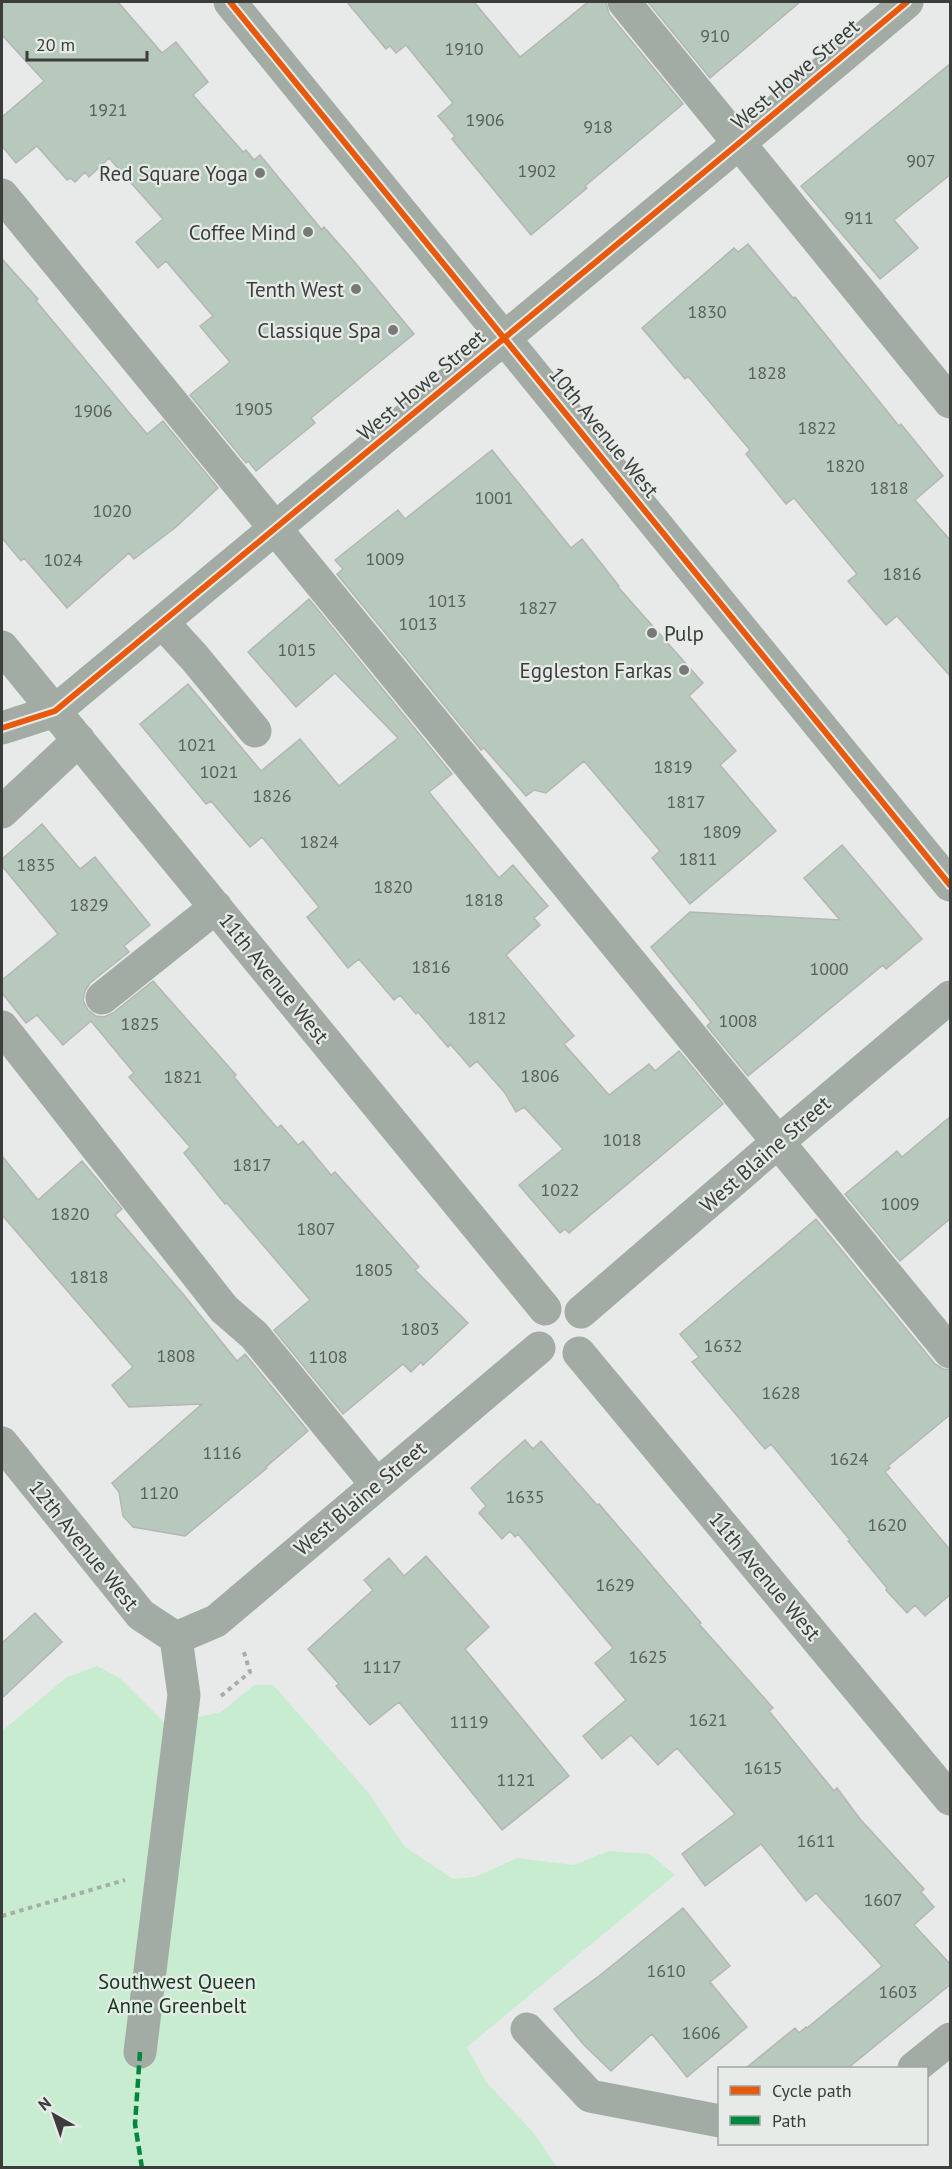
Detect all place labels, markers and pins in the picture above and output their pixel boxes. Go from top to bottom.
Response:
place label: Red Square Yoga [99,160,248,187]
marker: Red Square Yoga [253,166,267,180]
place label: Coffee Mind [189,219,296,246]
marker: Coffee Mind [301,225,315,239]
place label: Tenth West [246,276,344,303]
marker: Tenth West [349,282,363,296]
place label: Classique Spa [257,317,381,344]
marker: Classique Spa [386,323,400,337]
place label: Pulp [664,620,704,647]
marker: Pulp [645,626,659,640]
place label: Eggleston Farkas [520,657,672,684]
marker: Eggleston Farkas [677,663,691,677]

